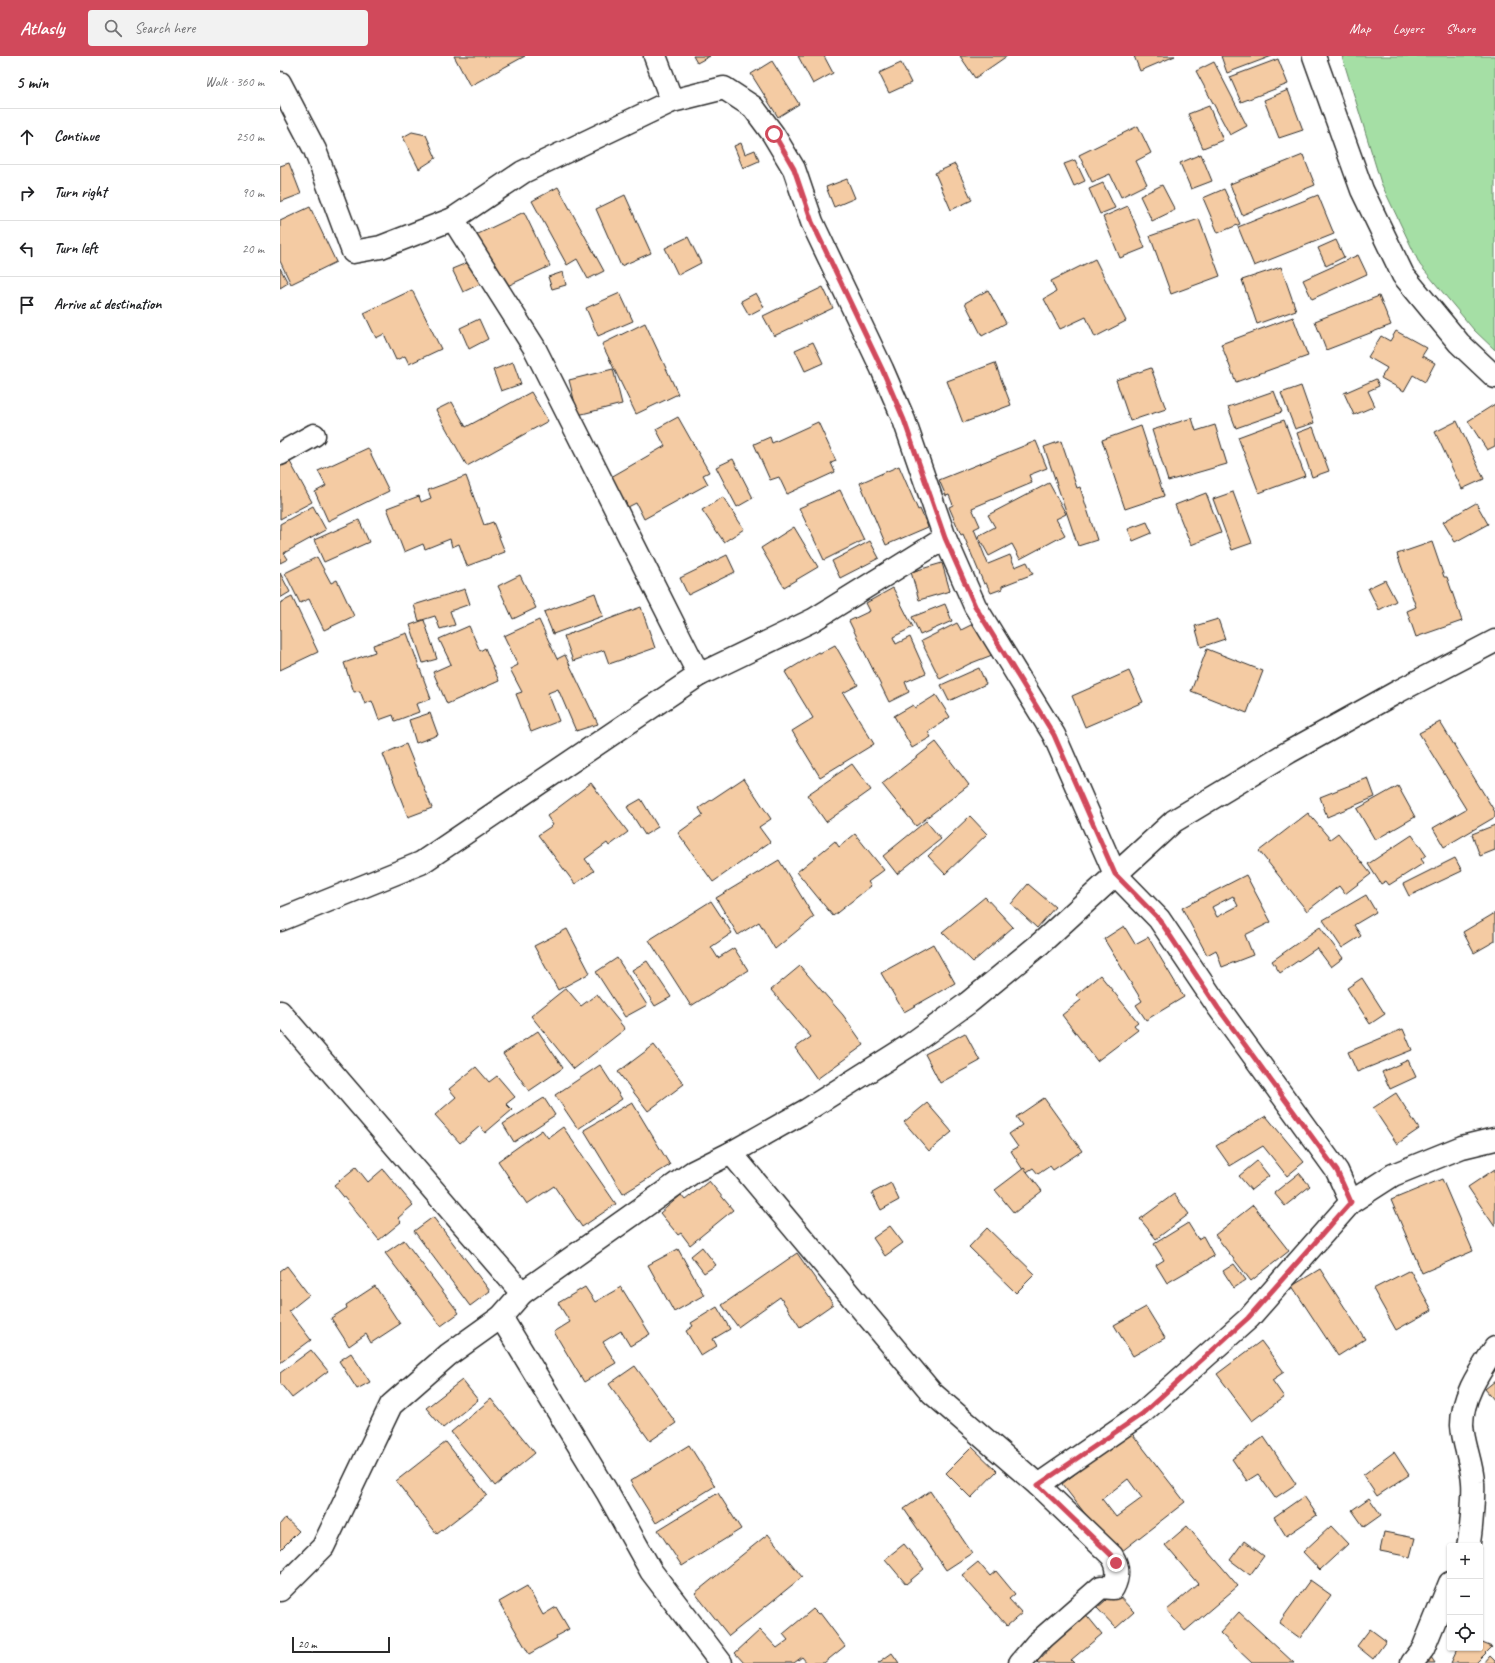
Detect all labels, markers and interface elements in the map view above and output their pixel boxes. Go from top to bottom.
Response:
search box [88,10,368,46]
text: Atlasly [20,16,64,40]
icon: search [102,17,124,39]
text: Search here [134,19,195,38]
text: Map [1349,20,1371,37]
text: Layers [1393,20,1424,37]
text: Share [1446,20,1475,37]
text: 5 min [16,72,48,93]
text: Walk · 360 m [205,74,264,90]
route start [765,125,783,143]
icon: ahead [16,126,38,148]
text: Continue [54,127,99,146]
text: 250 m [236,129,264,145]
icon: right [16,182,38,204]
text: Turn right [54,183,107,202]
text: 90 m [242,185,264,201]
icon: left [16,238,38,260]
text: Turn left [54,239,97,258]
text: 20 m [242,241,264,257]
icon: arrive [16,294,38,316]
text: Arrive at destination [54,295,161,314]
map controls [1447,1543,1483,1651]
button: + [1447,1543,1483,1579]
route end [1107,1554,1125,1572]
button: − [1447,1579,1483,1615]
button: locate [1447,1615,1483,1651]
scale bar [292,1635,390,1654]
text: 20 m [298,1637,317,1651]

